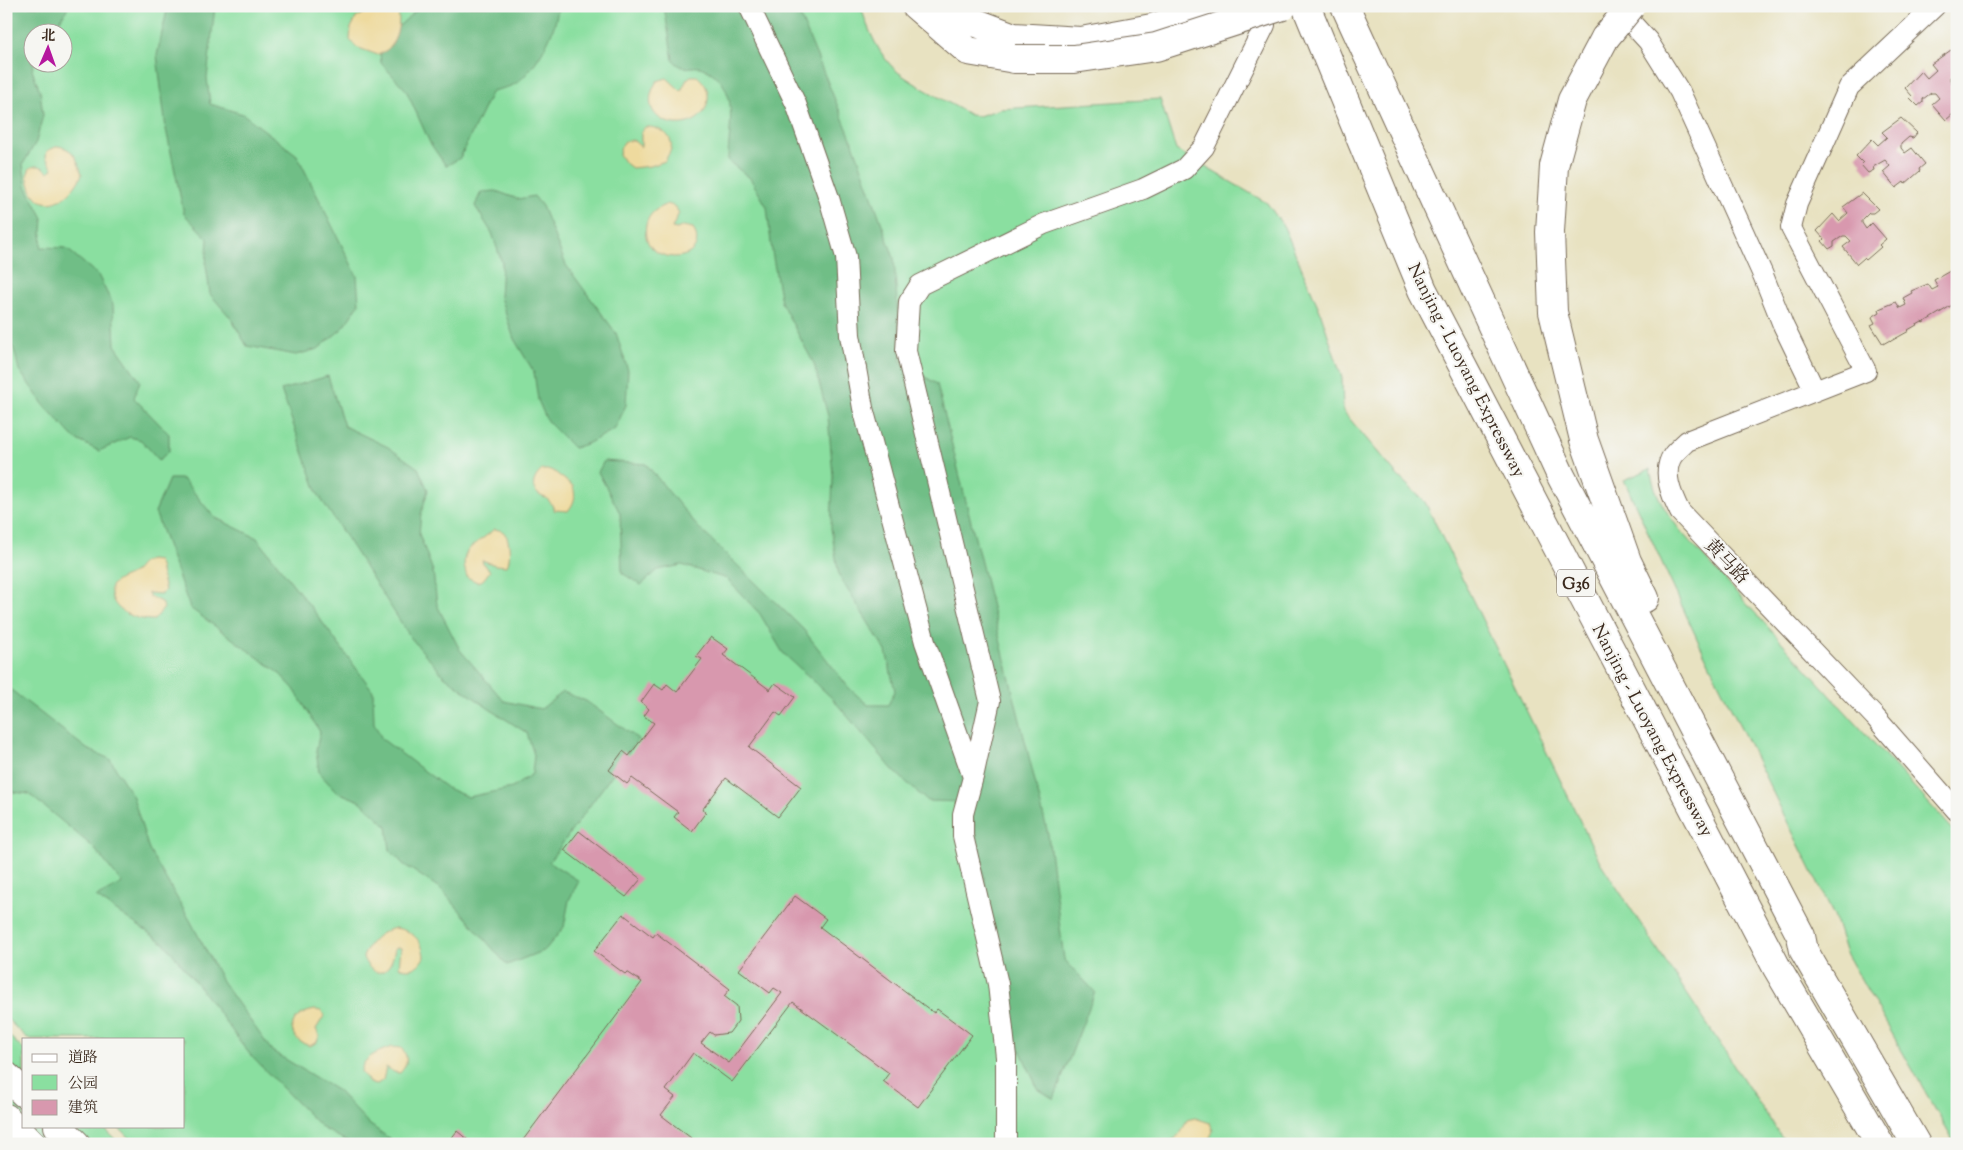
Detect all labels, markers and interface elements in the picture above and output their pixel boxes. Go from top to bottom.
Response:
north arrow [22,22,72,72]
text: 北 [41,27,56,47]
street label: Nanjing - Luoyang Expressway [1400,259,1531,483]
street label: 黄马路 [1697,534,1754,591]
road number: G36 [1557,570,1595,596]
street label: Nanjing - Luoyang Expressway [1584,620,1718,842]
legend [22,1038,185,1128]
text: 道路 [68,1048,98,1069]
text: 公园 [68,1074,98,1095]
text: 建筑 [68,1098,98,1119]

